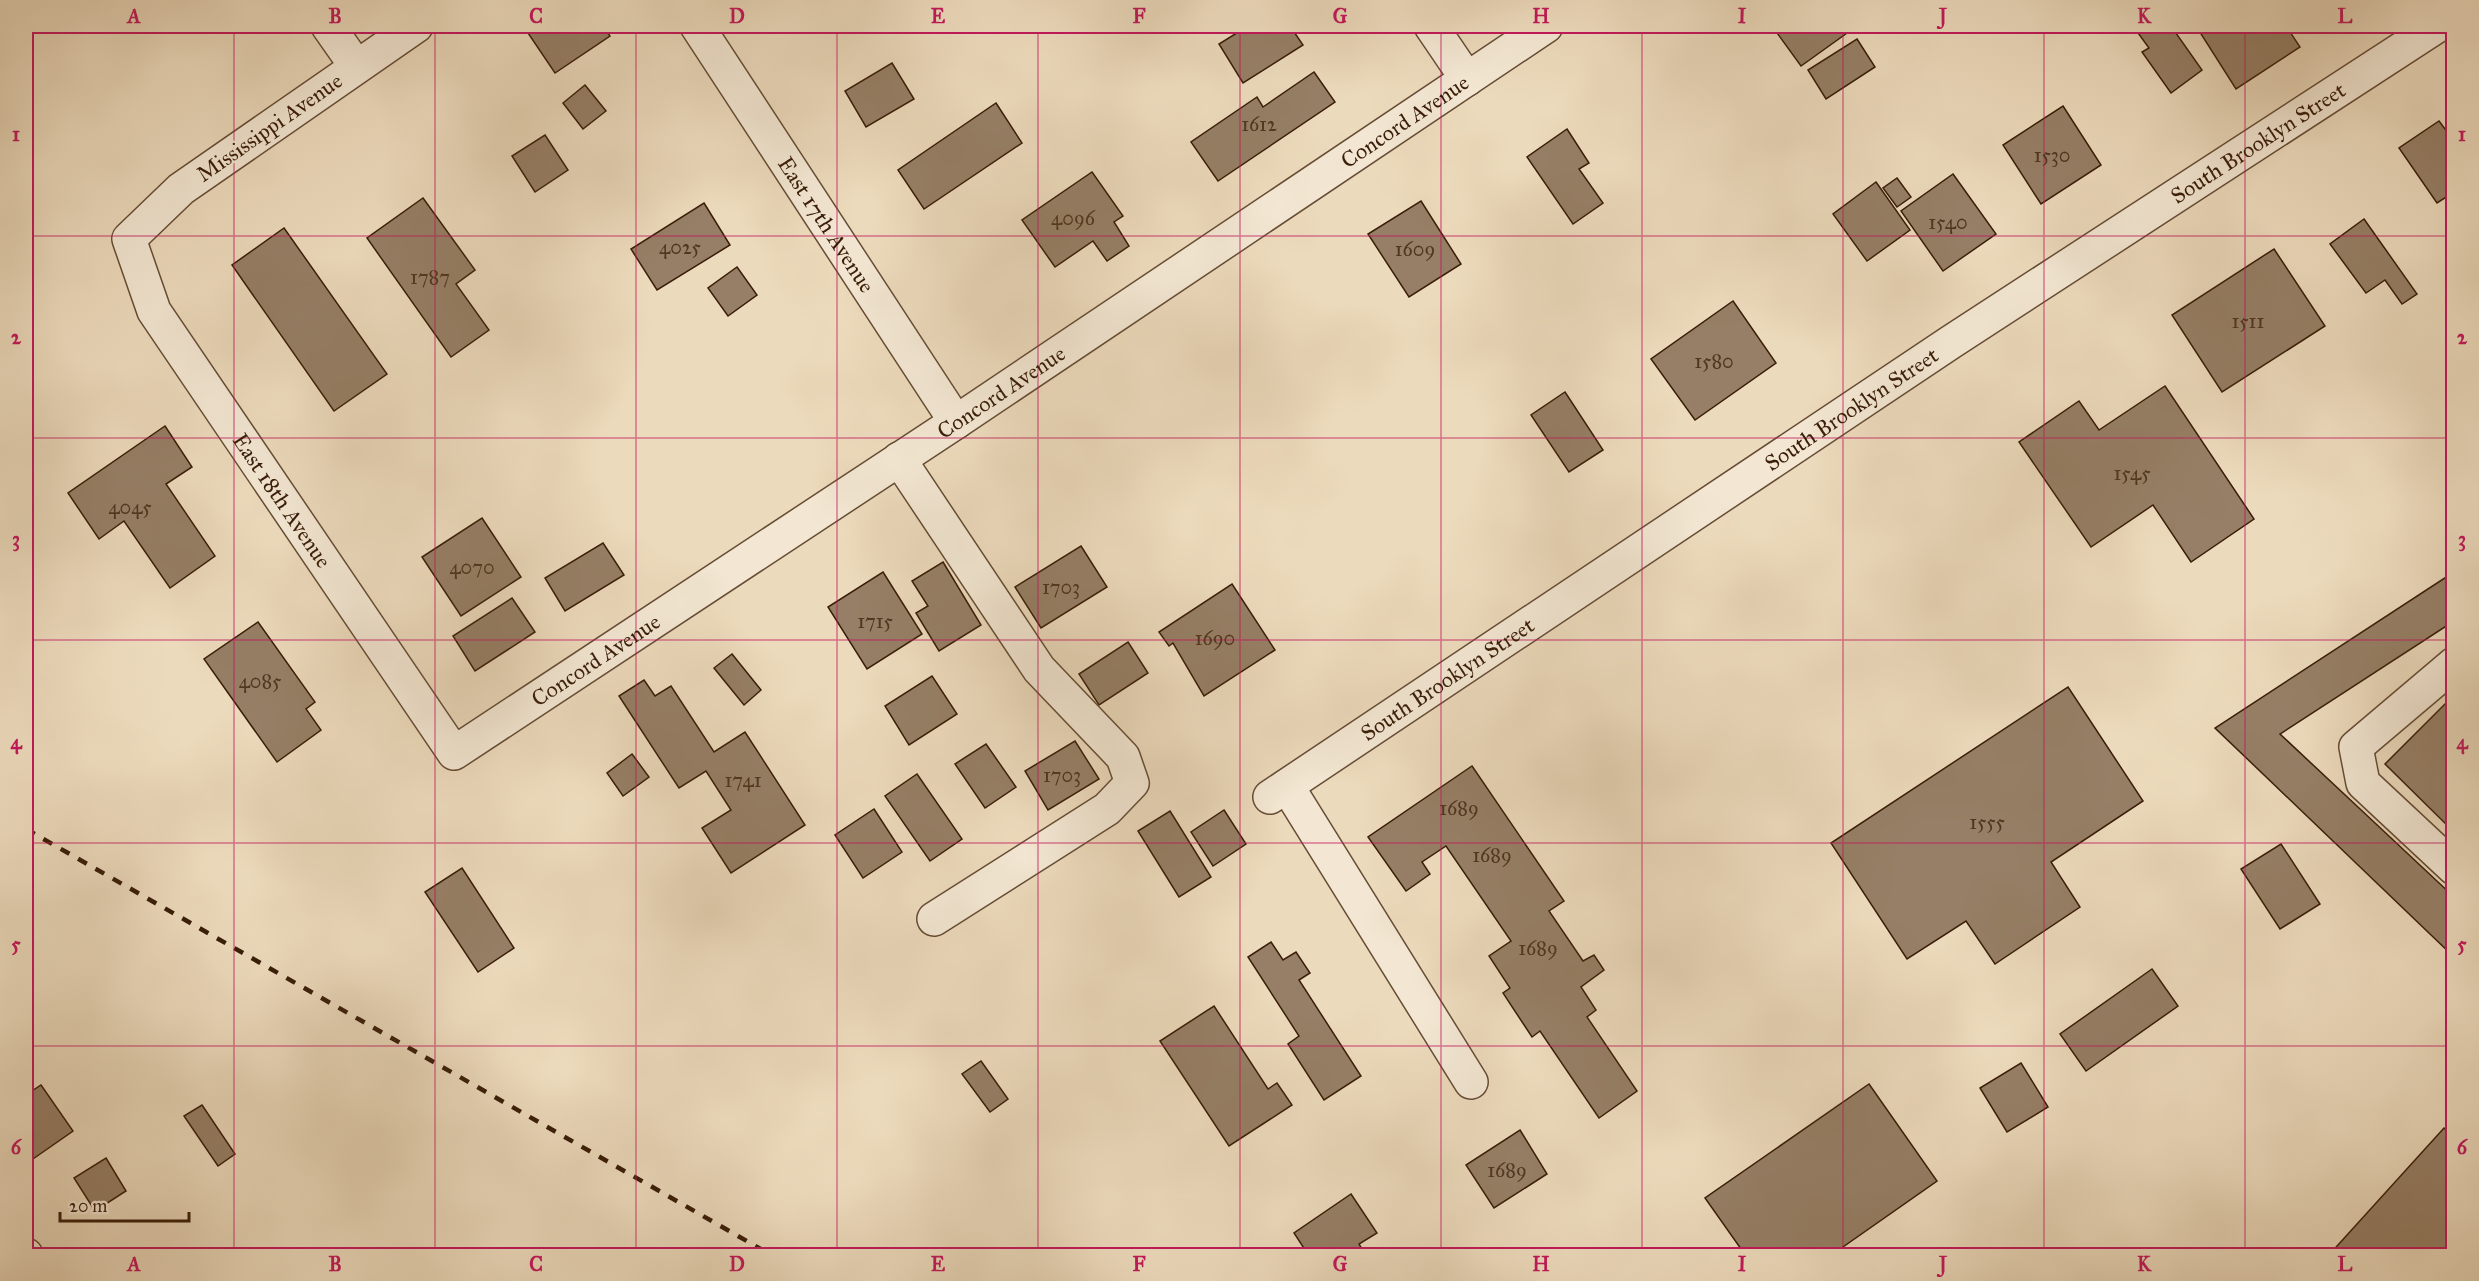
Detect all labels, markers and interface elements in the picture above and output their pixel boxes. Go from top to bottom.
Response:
text: A [125,4,141,28]
text: B [328,4,342,28]
text: C [529,4,543,28]
text: D [729,4,745,28]
text: E [931,4,946,28]
text: F [1132,4,1146,28]
text: G [1333,4,1348,28]
text: H [1532,4,1550,28]
text: I [1738,4,1747,28]
text: J [1936,4,1948,30]
text: K [2137,4,2152,28]
text: L [2338,4,2353,28]
street label: Mississippi Avenue [191,67,347,188]
street label: Concord Avenue [1336,69,1474,174]
street label: South Brooklyn Street [2166,76,2351,210]
house number: 1612 [1241,112,1277,136]
text: 1 [12,122,20,146]
text: 1 [2458,122,2466,146]
house number: 1530 [2034,143,2070,167]
street label: East 17th Avenue [772,152,881,298]
house number: 4096 [1051,206,1096,230]
house number: 1540 [1928,210,1968,234]
house number: 4025 [659,235,701,259]
house number: 1609 [1395,237,1435,261]
house number: 1787 [410,265,450,289]
house number: 1511 [2232,309,2265,333]
text: 2 [11,325,22,349]
text: 2 [2457,325,2468,349]
street label: Concord Avenue [932,340,1071,445]
street label: South Brooklyn Street [1760,341,1944,477]
house number: 1580 [1694,349,1734,373]
street label: East 18th Avenue [227,428,337,573]
house number: 1545 [2114,461,2150,485]
house number: 4045 [108,495,152,519]
text: 3 [12,527,20,552]
text: 3 [2458,527,2466,552]
house number: 4070 [449,555,495,579]
house number: 1703 [1042,575,1080,599]
street label: Concord Avenue [526,608,665,712]
house number: 1715 [857,609,893,633]
street label: South Brooklyn Street [1356,611,1539,747]
house number: 1690 [1195,626,1235,650]
house number: 4085 [239,669,281,693]
text: 4 [10,730,22,755]
text: 4 [2456,730,2468,755]
house number: 1703 [1043,763,1081,787]
house number: 1741 [724,768,762,792]
house number: 1689 [1439,796,1479,820]
house number: 1555 [1969,810,2005,834]
house number: 1689 [1472,843,1512,867]
text: 5 [11,932,21,956]
text: 5 [2457,932,2467,956]
house number: 1689 [1518,936,1558,960]
text: 6 [11,1135,23,1159]
text: 6 [2457,1135,2469,1159]
house number: 1689 [1487,1158,1527,1182]
scale bar [60,1185,189,1223]
text: 20 m [69,1195,107,1217]
text: A [125,1252,141,1276]
text: B [328,1252,342,1276]
text: C [529,1252,543,1276]
text: D [729,1252,745,1276]
text: E [931,1252,946,1276]
text: F [1132,1252,1146,1276]
text: G [1333,1252,1348,1276]
text: H [1532,1252,1550,1276]
text: I [1738,1252,1747,1276]
text: J [1936,1252,1948,1278]
text: K [2137,1252,2152,1276]
text: L [2338,1252,2353,1276]

